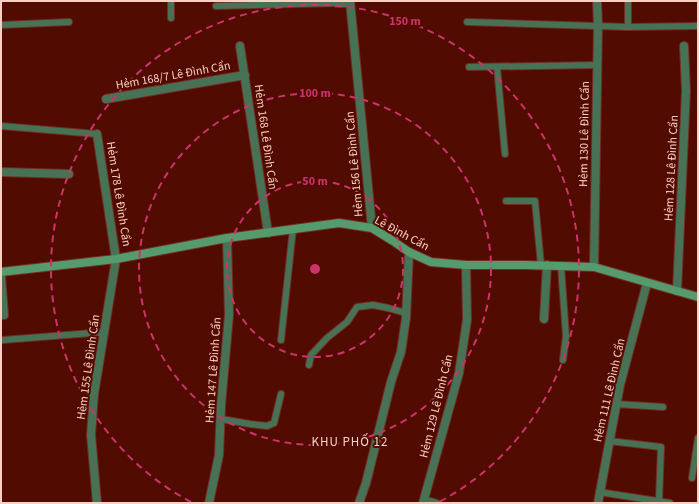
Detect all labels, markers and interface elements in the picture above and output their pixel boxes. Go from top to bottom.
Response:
text: 150 m [389,13,421,30]
street label: Hẻm 168/7 Lê Đình Cẩn [114,57,232,94]
street label: Hẻm 130 Lê Đình Cẩn [575,81,594,187]
street label: Hẻm 168 Lê Đình Cẩn [250,83,281,191]
text: 100 m [299,85,331,102]
street label: Hẻm 156 Lê Đình Cẩn [341,110,368,217]
street label: Hẻm 128 Lê Đình Cẩn [660,115,683,221]
street label: Hẻm 178 Lê Đình Cẩn [102,140,135,248]
text: 50 m [302,173,328,190]
street label: Lê Đình Cẩn [371,212,432,255]
centre of rings [308,262,322,276]
street label: Hẻm 155 Lê Đình Cẩn [73,313,104,421]
street label: Hẻm 147 Lê Đình Cẩn [201,317,226,423]
street label: Hẻm 111 Lê Đình Cẩn [589,337,630,444]
street label: Hẻm 129 Lê Đình Cẩn [415,353,458,460]
district label: KHU PHỐ 12 [312,433,388,451]

